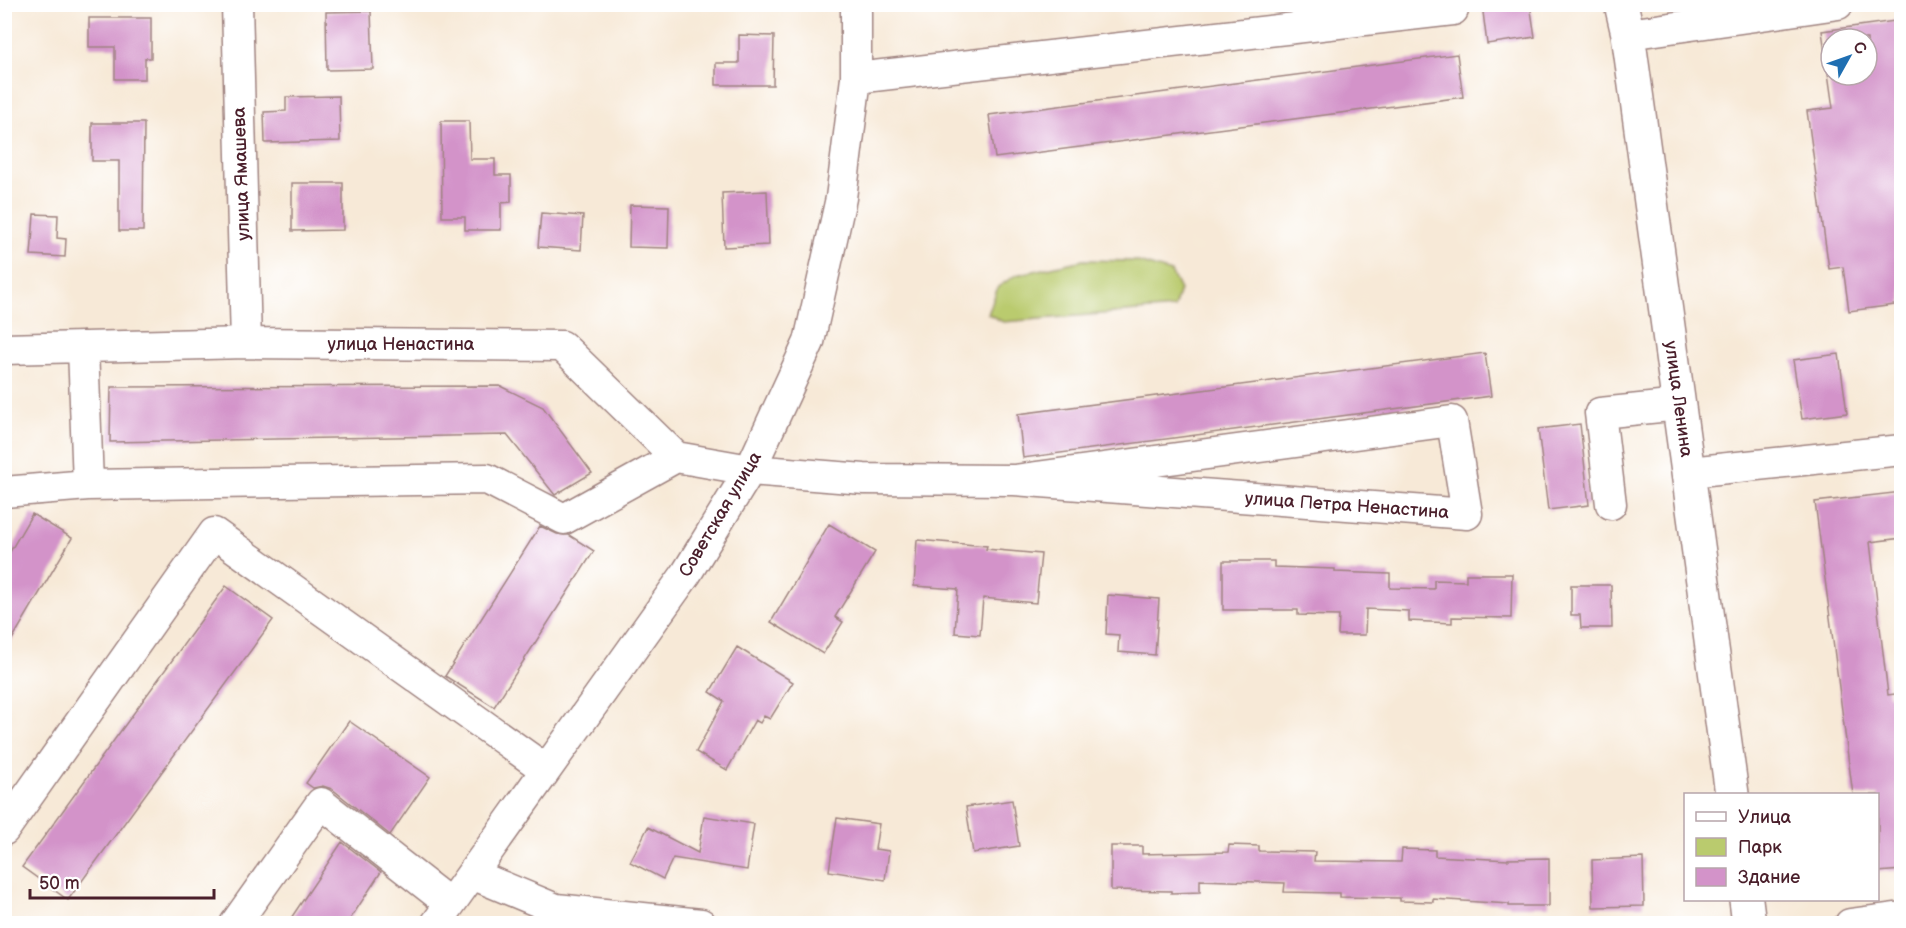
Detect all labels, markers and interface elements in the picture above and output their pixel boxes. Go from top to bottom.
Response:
north arrow [1819,27,1879,87]
text: С [1848,38,1870,59]
street label: улица Ямашева [229,106,254,241]
street label: улица Ненастина [328,334,475,355]
street label: улица Ленина [1660,340,1697,459]
street label: Советская улица [675,447,766,581]
street label: улица Петра Ненастина [1244,488,1450,523]
legend [1684,793,1879,901]
text: Улица [1738,807,1792,828]
text: Парк [1738,837,1782,858]
scale bar [30,862,214,900]
text: Здание [1738,867,1800,888]
text: 50 m [39,873,80,894]

